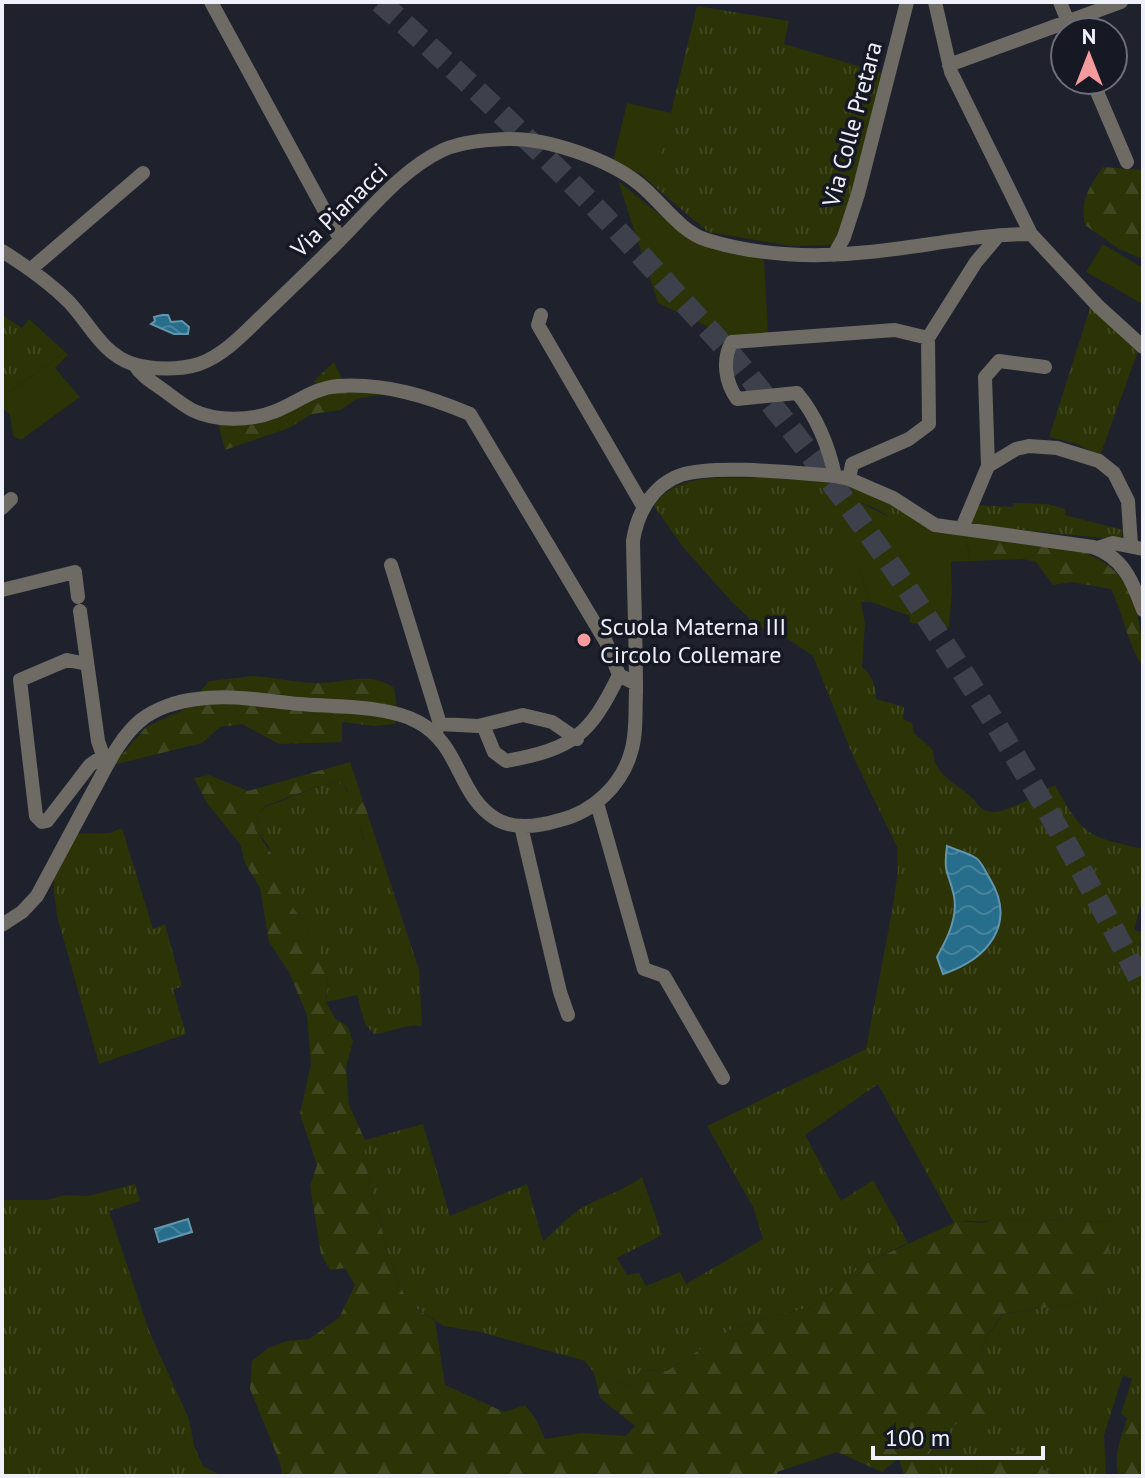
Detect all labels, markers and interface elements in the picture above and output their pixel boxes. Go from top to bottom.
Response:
north arrow [1049,16,1129,96]
text: N [1082,22,1096,50]
street label: Via Colle Pretara [815,38,889,211]
street label: Via Pianacci [283,156,394,264]
place label: Scuola Materna III Circolo Collemare [600,611,786,670]
marker: Scuola Materna III Circolo Collemare [575,631,593,649]
scale bar [873,1410,1043,1460]
text: 100 m [885,1422,950,1453]

